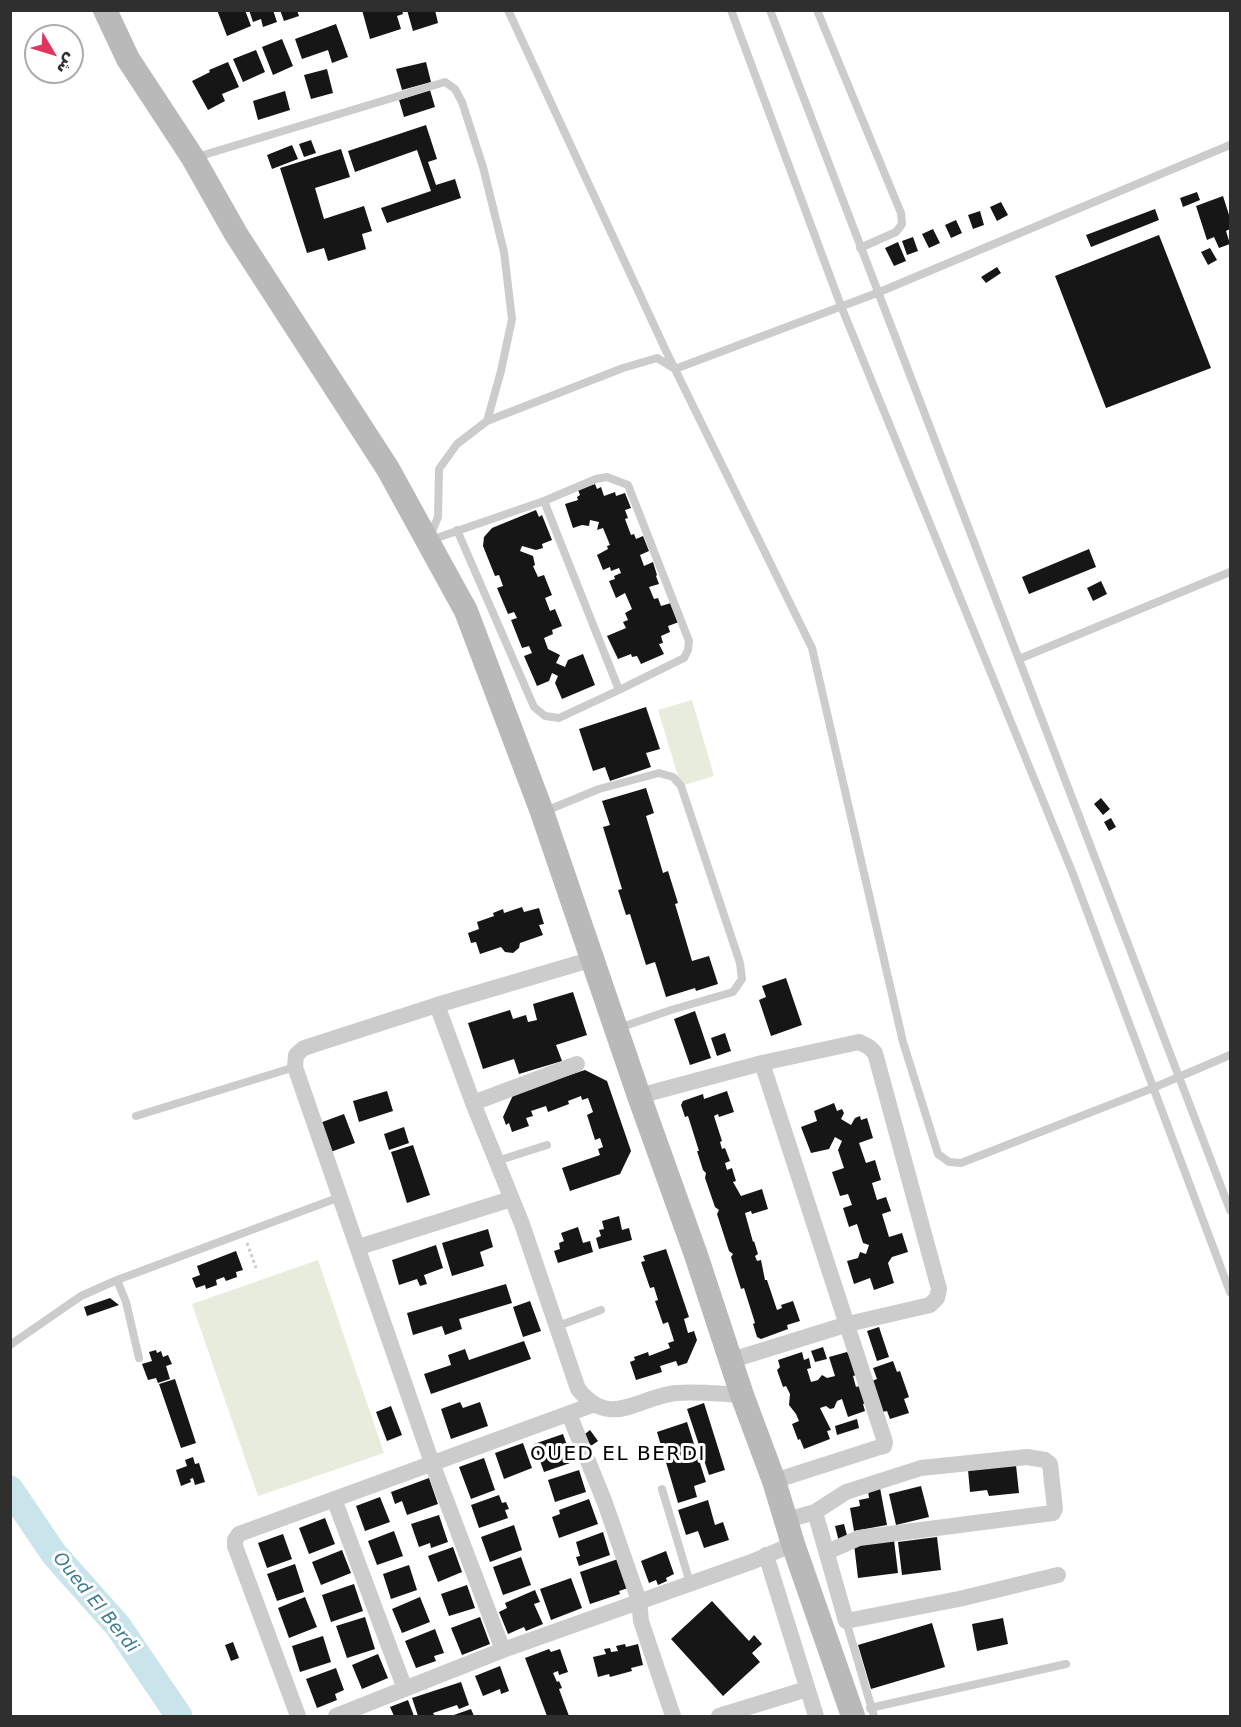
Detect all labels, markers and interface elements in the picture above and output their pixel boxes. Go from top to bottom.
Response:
north arrow [24,24,84,84]
text: ش [53,50,81,79]
district label: OUED EL BERDI [530,1443,706,1467]
water label: Oued El Berdi [48,1548,142,1658]

